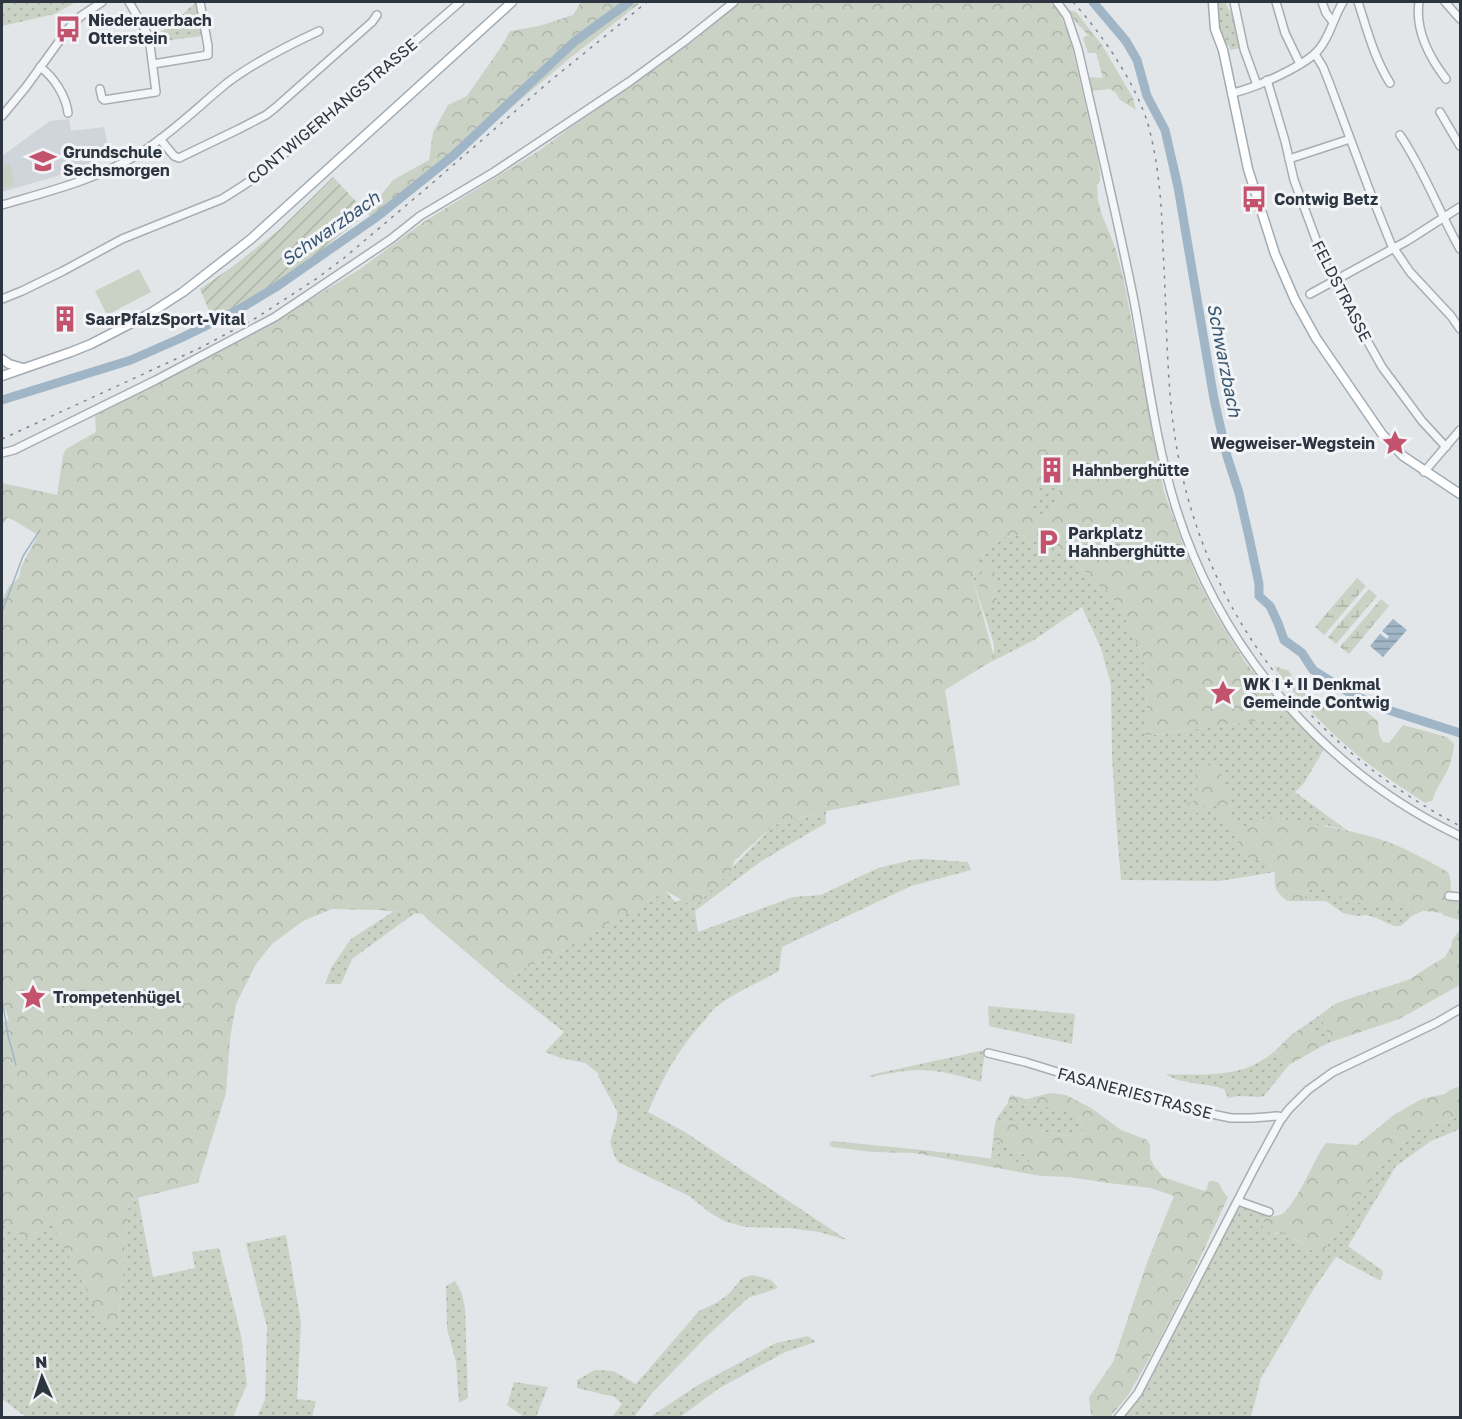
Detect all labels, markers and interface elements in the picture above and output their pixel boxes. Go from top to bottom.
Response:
place label: Niederauerbach Otterstein [88,10,212,48]
bus stop icon: Niederauerbach Otterstein [53,14,83,44]
street label: CONTWIGERHANGSTRASSE [243,34,421,188]
place label: Grundschule Sechsmorgen [63,142,170,180]
school or university icon: Grundschule Sechsmorgen [28,146,58,176]
bus stop icon: Contwig Betz [1239,184,1269,214]
water label: Schwarzbach [277,185,384,270]
place label: Contwig Betz [1274,189,1378,209]
street label: FELDSTRASSE [1308,237,1376,345]
water label: Schwarzbach [1203,301,1247,420]
building icon: SaarPfalzSport-Vital [50,304,80,334]
place label: SaarPfalzSport-Vital [85,309,246,329]
place icon: Wegweiser-Wegstein [1380,428,1410,458]
place label: Wegweiser-Wegstein [1210,433,1375,453]
building icon: Hahnberghütte [1037,455,1067,485]
place label: Hahnberghütte [1072,460,1189,480]
place label: Parkplatz Hahnberghütte [1068,523,1185,561]
parking icon: Parkplatz Hahnberghütte [1033,527,1063,557]
place label: WK I + II Denkmal Gemeinde Contwig [1243,674,1390,712]
place icon: WK I + II Denkmal Gemeinde Contwig [1208,678,1238,708]
place icon: Trompetenhügel [18,982,48,1012]
place label: Trompetenhügel [53,987,182,1007]
street label: FASANERIESTRASSE [1056,1063,1214,1123]
north arrow [12,1347,72,1407]
text: N [35,1352,48,1372]

